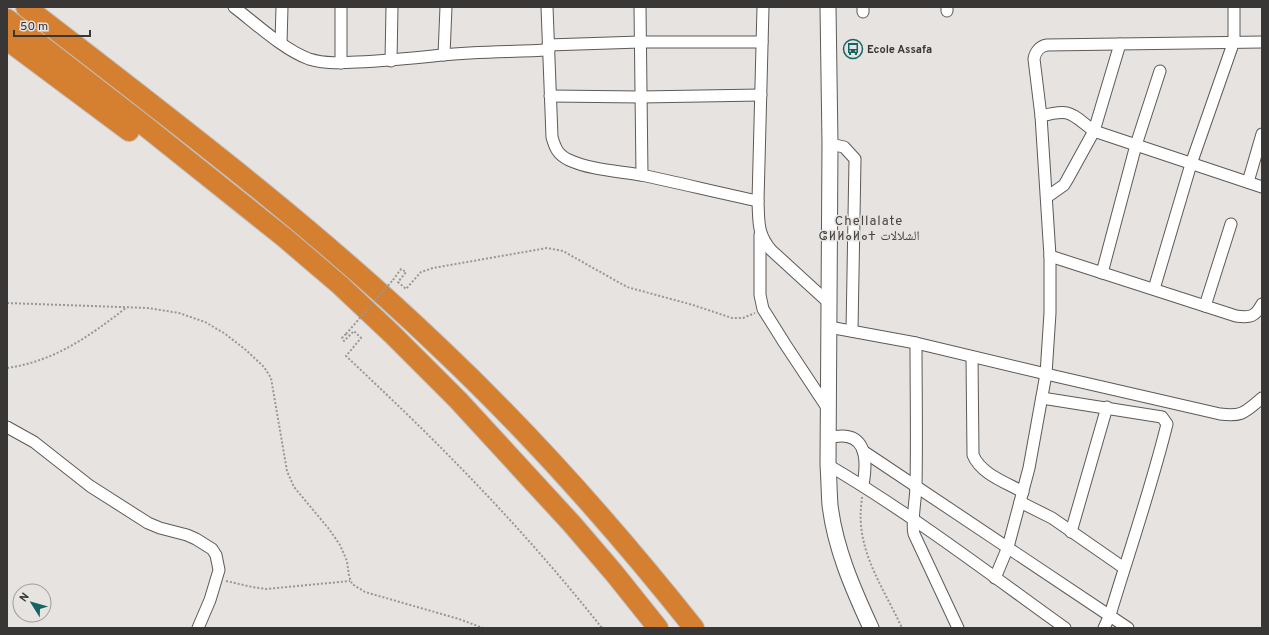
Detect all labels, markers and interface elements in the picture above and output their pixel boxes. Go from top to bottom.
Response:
scale bar [14,12,90,38]
text: 50 m [20,19,48,35]
bus stop icon: Ecole Assafa [842,38,864,60]
place label: Ecole Assafa [867,43,932,57]
district label: Chellalate ⵛⵍⵍⴰⵍⴰⵜ الشلالات [818,214,920,245]
north arrow [12,583,52,623]
text: N [17,590,33,605]

